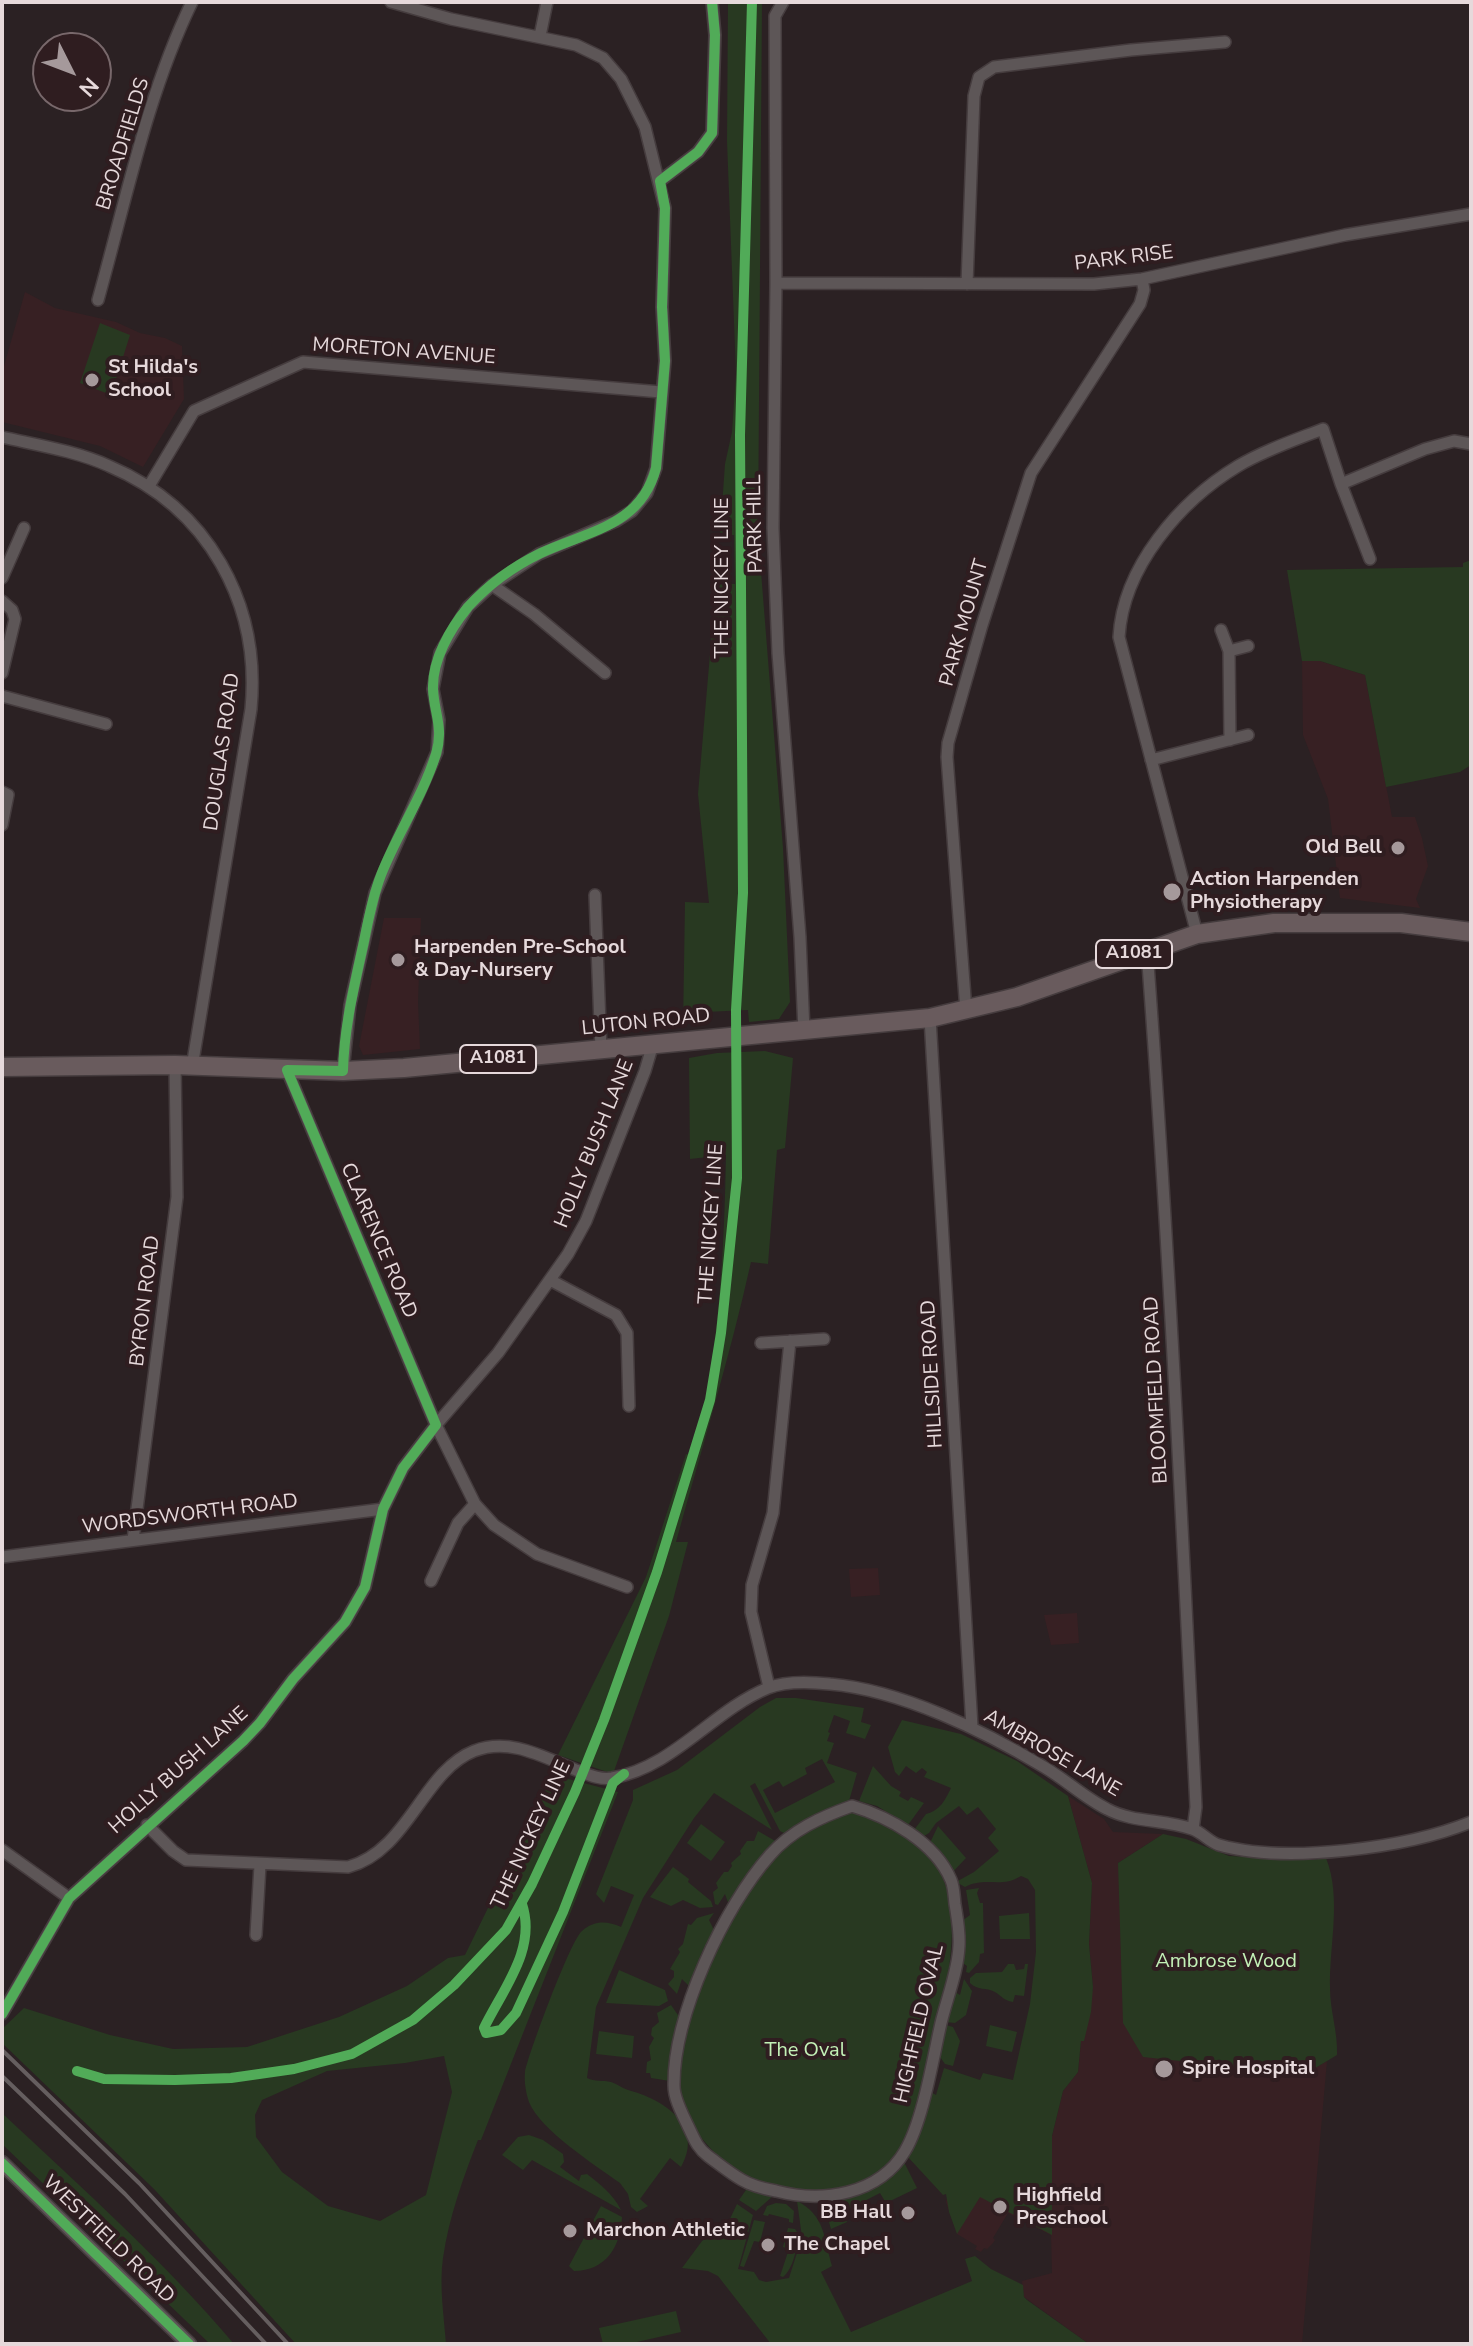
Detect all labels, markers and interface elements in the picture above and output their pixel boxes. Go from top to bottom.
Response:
north arrow [32,32,112,112]
text: N [72,71,105,103]
street label: BROADFIELDS [92,75,156,213]
street label: PARK RISE [1073,241,1175,277]
street label: MORETON AVENUE [312,334,496,370]
place label: St Hilda's School [108,356,198,403]
marker: St Hilda's School [83,371,101,389]
street label: PARK HILL [743,474,769,574]
street label: THE NICKEY LINE [711,498,735,658]
street label: PARK MOUNT [935,557,995,689]
street label: DOUGLAS ROAD [200,671,246,833]
place label: Old Bell [1305,836,1382,860]
marker: Old Bell [1389,839,1407,857]
place label: Action Harpenden Physiotherapy [1190,868,1359,915]
marker: Action Harpenden Physiotherapy [1161,881,1183,903]
place label: Harpenden Pre-School & Day-Nursery [414,936,626,983]
road number: A1081 [1096,940,1172,968]
marker: Harpenden Pre-School & Day-Nursery [389,951,407,969]
street label: LUTON ROAD [581,1004,711,1042]
road number: A1081 [460,1045,536,1073]
street label: HOLLY BUSH LANE [550,1056,640,1232]
street label: THE NICKEY LINE [694,1143,730,1305]
street label: CLARENCE ROAD [334,1160,422,1322]
street label: BYRON ROAD [126,1234,166,1368]
street label: BLOOMFIELD ROAD [1140,1296,1174,1484]
street label: HILLSIDE ROAD [917,1299,949,1449]
street label: WORDSWORTH ROAD [81,1490,299,1540]
street label: HOLLY BUSH LANE [104,1702,254,1840]
street label: AMBROSE LANE [979,1705,1125,1803]
street label: THE NICKEY LINE [487,1757,577,1913]
street label: HIGHFIELD OVAL [890,1942,950,2106]
park label: Ambrose Wood [1155,1950,1297,1974]
park label: The Oval [764,2039,846,2063]
place label: Spire Hospital [1182,2057,1314,2081]
marker: Spire Hospital [1153,2058,1175,2080]
street label: WESTFIELD ROAD [37,2171,179,2309]
place label: Highfield Preschool [1016,2184,1108,2231]
marker: Highfield Preschool [991,2198,1009,2216]
place label: BB Hall [820,2201,892,2225]
marker: BB Hall [899,2204,917,2222]
place label: Marchon Athletic [586,2219,745,2243]
marker: Marchon Athletic [561,2222,579,2240]
place label: The Chapel [784,2233,890,2257]
marker: The Chapel [759,2236,777,2254]

